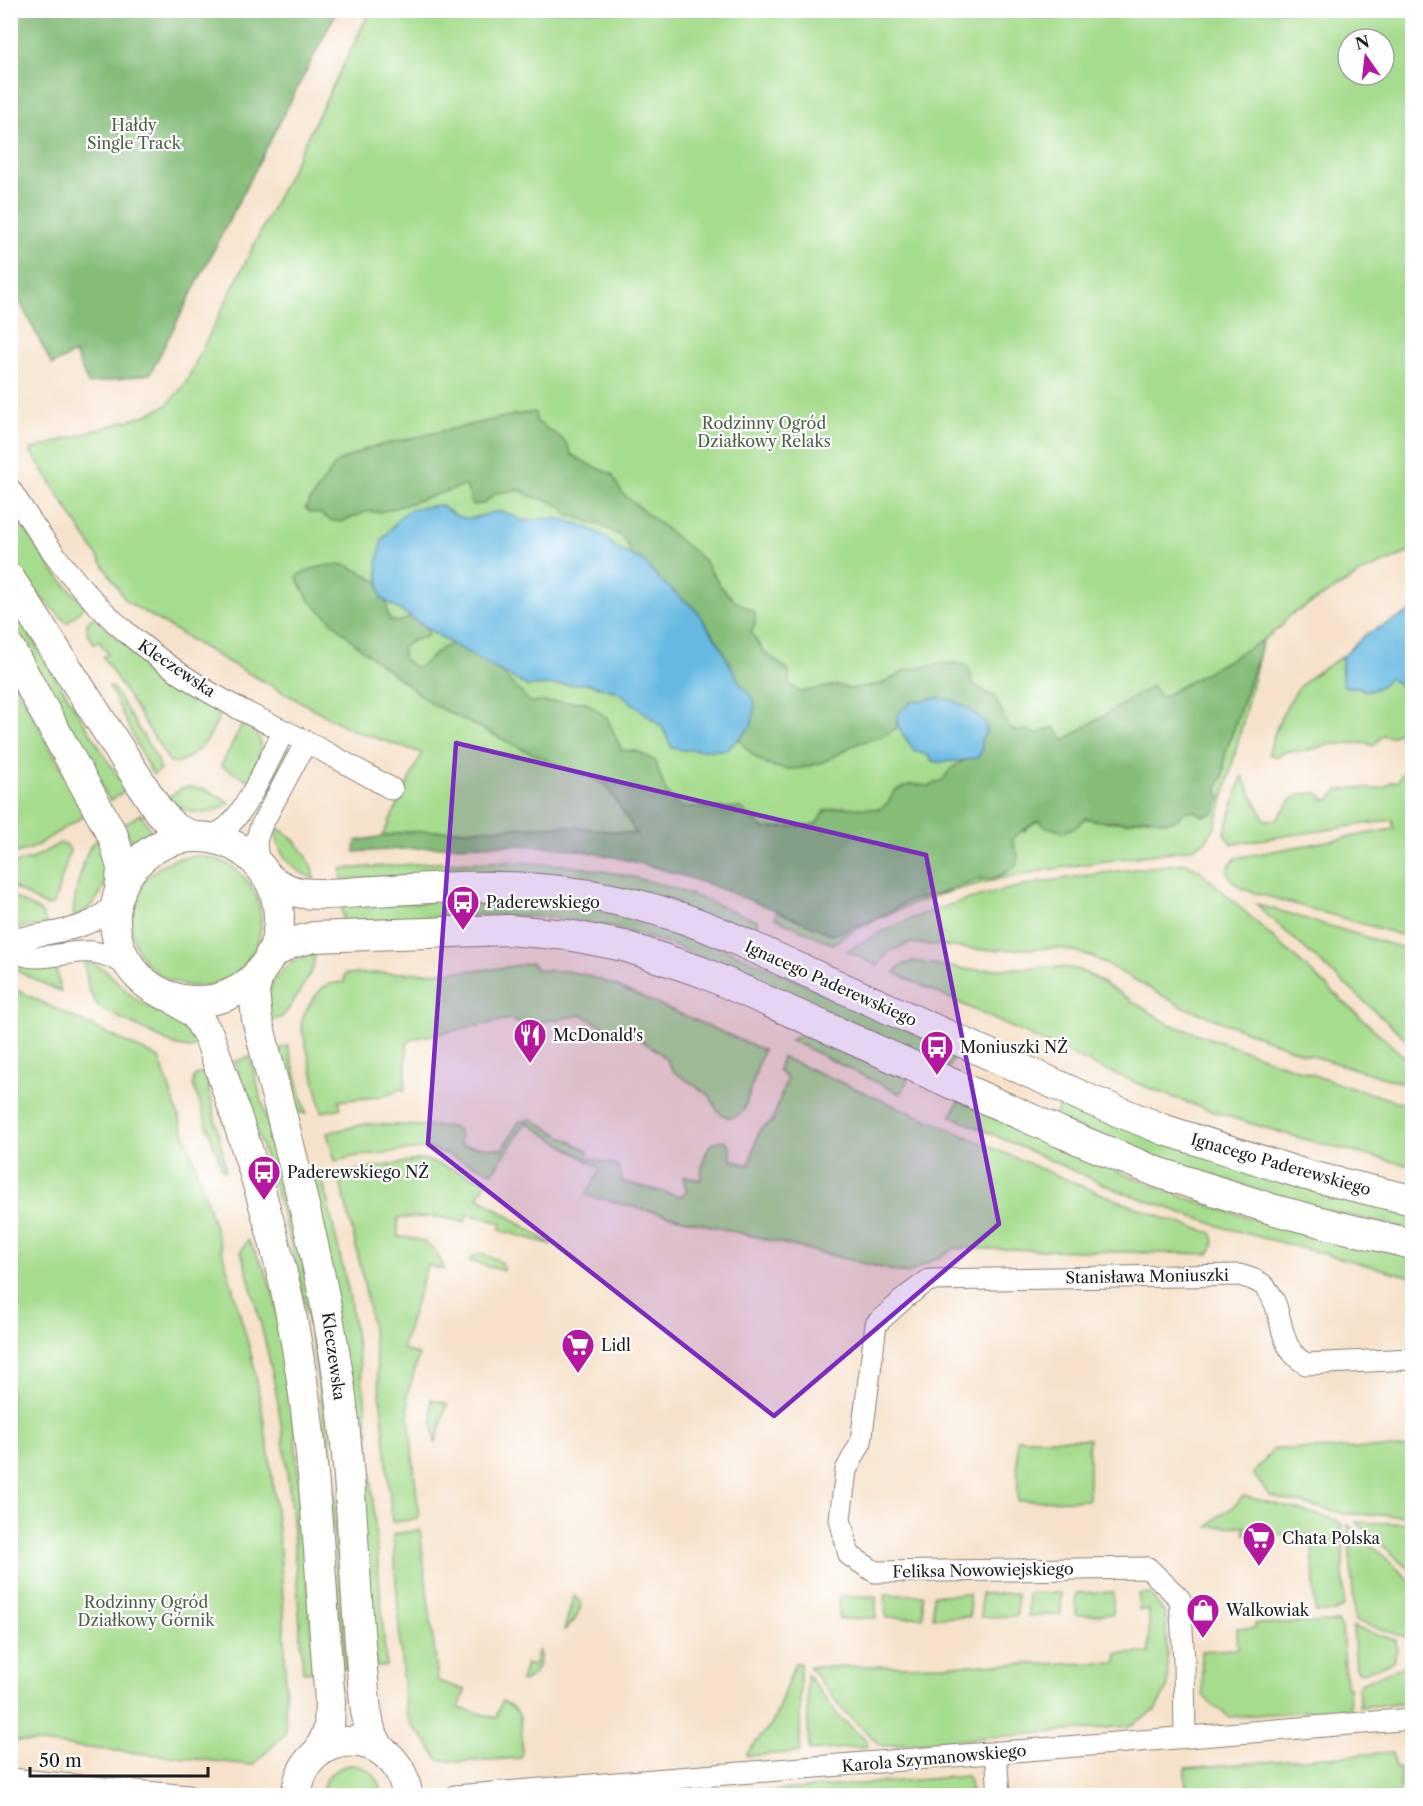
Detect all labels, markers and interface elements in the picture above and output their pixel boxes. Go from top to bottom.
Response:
north arrow [1336,27,1396,87]
text: N [1353,31,1372,54]
park label: Hałdy Single Track [87,115,182,153]
park label: Rodzinny Ogród Działkowy Relaks [697,413,831,451]
street label: Kleczewska [135,635,220,701]
bus stop icon: Paderewskiego [445,884,481,931]
place label: Paderewskiego [486,892,600,912]
street label: Ignacego Paderewskiego [742,936,920,1030]
restaurant icon: McDonald's [512,1017,548,1064]
place label: McDonald's [553,1025,643,1045]
bus stop icon: Moniuszki NŻ [919,1029,955,1076]
place label: Moniuszki NŻ [960,1037,1068,1057]
street label: Ignacego Paderewskiego [1189,1129,1374,1199]
bus stop icon: Paderewskiego NŻ [246,1154,282,1201]
place label: Paderewskiego NŻ [287,1162,429,1182]
street label: Stanisława Moniuszki [1065,1265,1229,1287]
street label: Kleczewska [318,1311,350,1402]
supermarket icon: Lidl [560,1327,596,1374]
place label: Lidl [601,1335,631,1355]
supermarket icon: Chata Polska [1241,1520,1277,1567]
place label: Chata Polska [1282,1528,1381,1548]
street label: Feliksa Nowowiejskiego [892,1558,1074,1582]
park label: Rodzinny Ogród Działkowy Górnik [78,1592,215,1630]
shop icon: Walkowiak [1185,1592,1221,1639]
place label: Walkowiak [1225,1600,1310,1620]
scale bar [30,1740,208,1778]
street label: Karola Szymanowskiego [841,1740,1027,1776]
text: 50 m [39,1750,82,1772]

